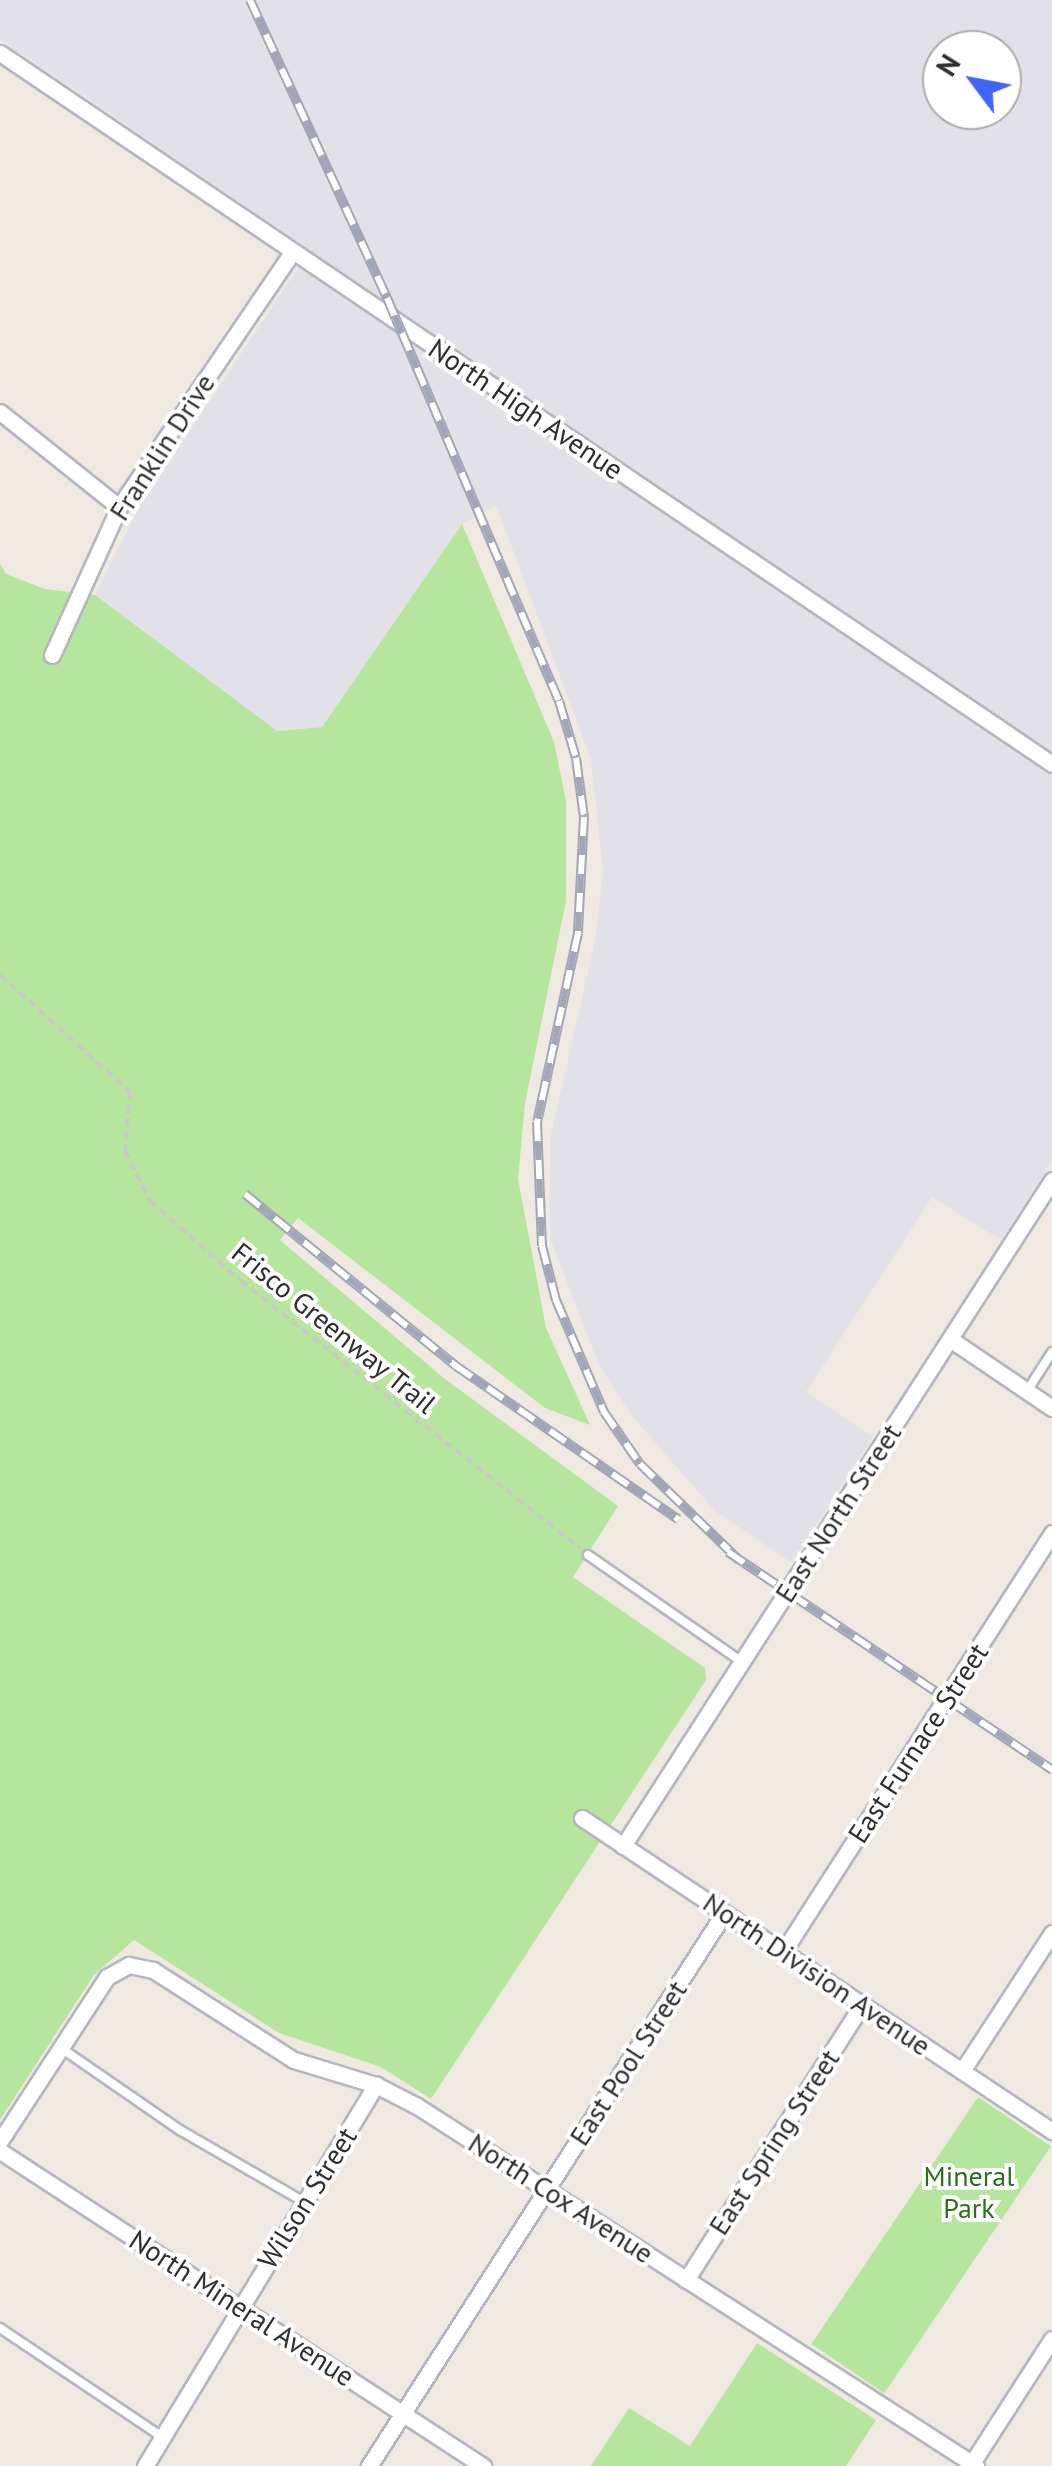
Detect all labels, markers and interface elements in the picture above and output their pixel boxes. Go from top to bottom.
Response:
north arrow [922,30,1022,130]
text: N [927,47,968,83]
street label: North High Avenue [422,331,630,487]
street label: Franklin Drive [102,367,222,527]
street label: Frisco Greenway Trail [225,1235,443,1421]
street label: East North Street [768,1418,908,1608]
street label: East Furnace Street [841,1637,995,1849]
street label: North Division Avenue [697,1885,937,2063]
street label: East Pool Street [562,1974,694,2152]
street label: East Spring Street [702,2043,846,2241]
street label: Wilson Street [250,2121,364,2275]
street label: North Cox Avenue [462,2125,660,2271]
park label: Mineral Park [924,2159,1014,2225]
street label: North Mineral Avenue [123,2223,361,2393]

